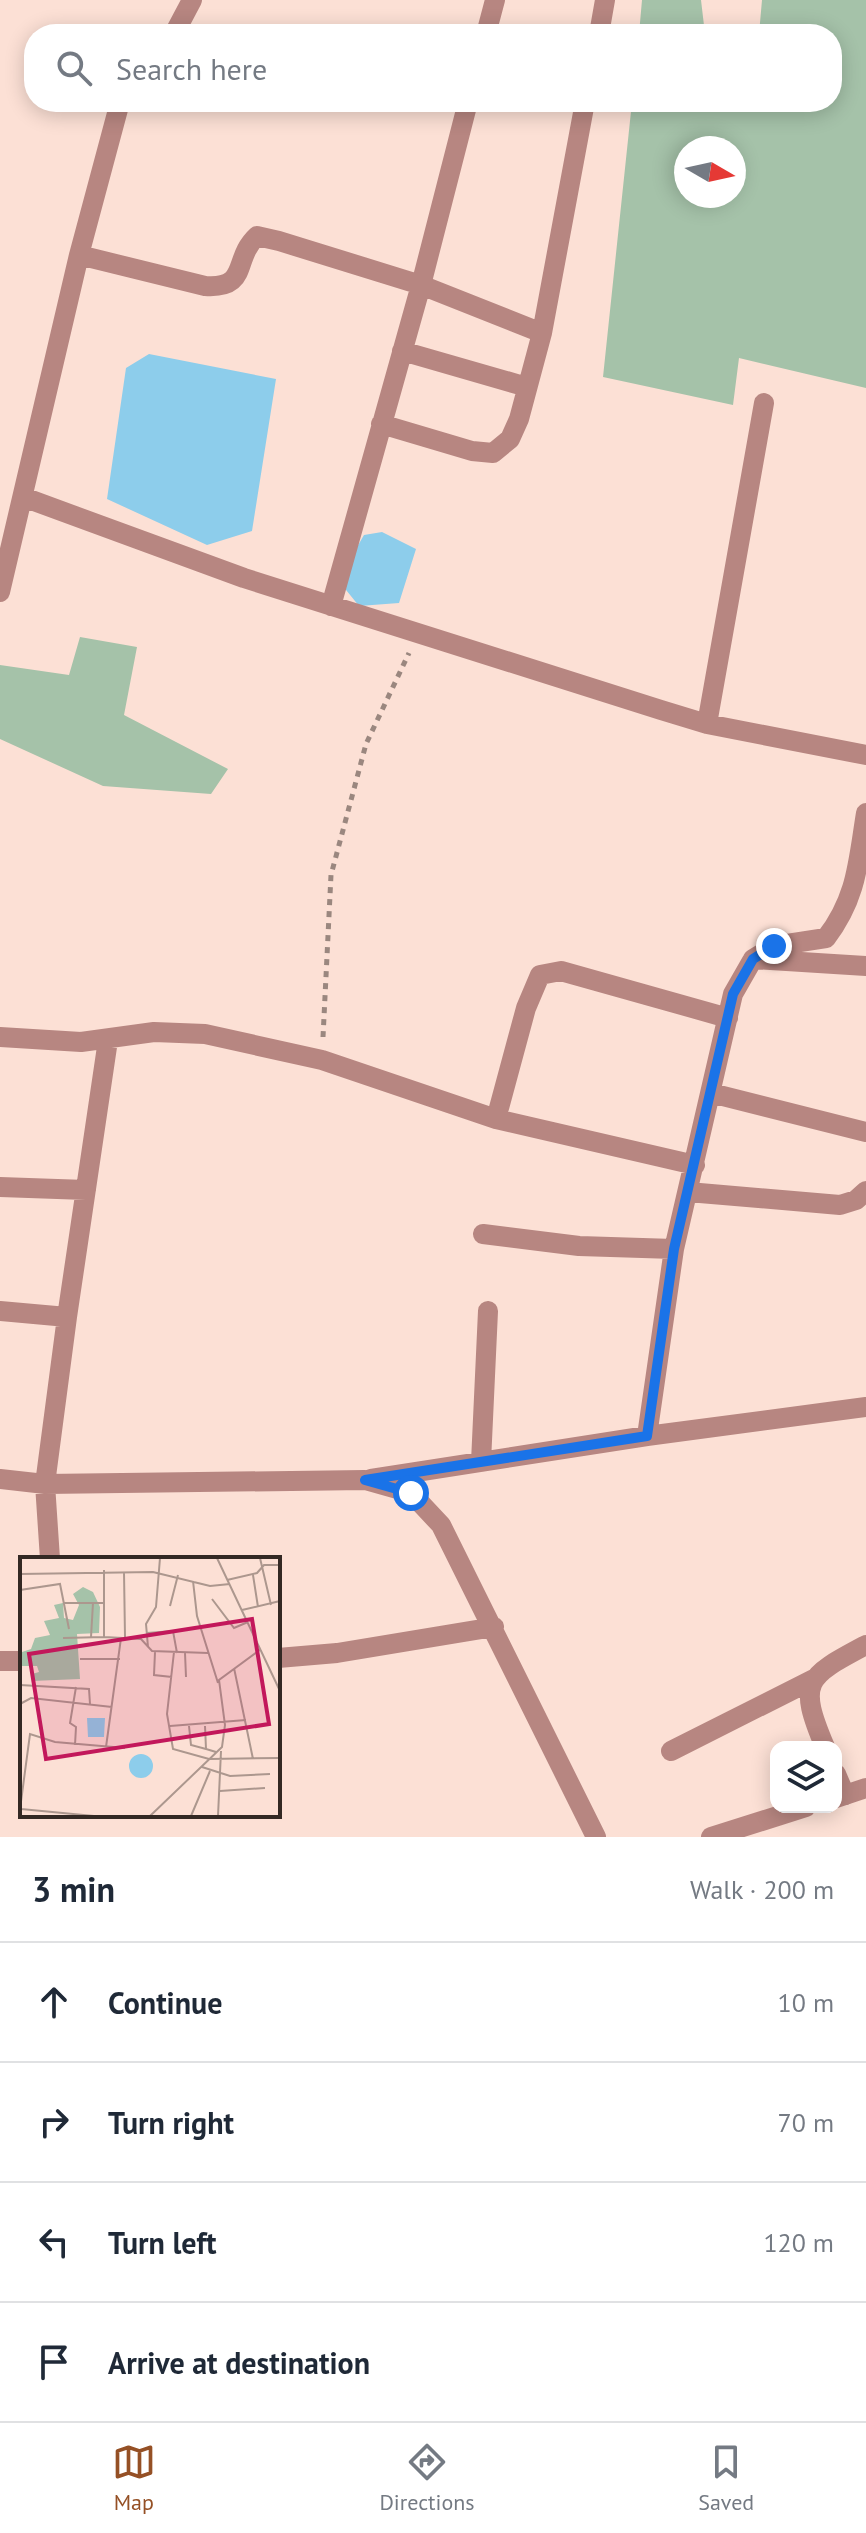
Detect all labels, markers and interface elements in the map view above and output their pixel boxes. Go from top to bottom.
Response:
search box [24,24,842,112]
icon: search [52,46,96,90]
text: Search here [116,49,267,88]
north arrow [674,136,746,208]
route end [756,928,792,964]
route start [393,1475,429,1511]
inset map [20,1557,280,1817]
map controls [770,1741,842,1813]
button: layers [770,1741,842,1813]
text: 3 min [32,1867,115,1911]
text: Walk · 200 m [690,1873,834,1906]
icon: ahead [32,1980,76,2024]
text: Continue [108,1983,222,2022]
text: 10 m [778,1986,834,2019]
icon: right [32,2100,76,2144]
text: Turn right [108,2103,234,2142]
text: 70 m [778,2106,834,2139]
icon: left [32,2220,76,2264]
text: Turn left [108,2223,216,2262]
text: 120 m [763,2226,834,2259]
icon: arrive [32,2340,76,2384]
text: Arrive at destination [108,2343,370,2382]
tab: Map [112,2440,156,2516]
tab: Directions [379,2440,475,2516]
tab: Saved [698,2440,754,2516]

